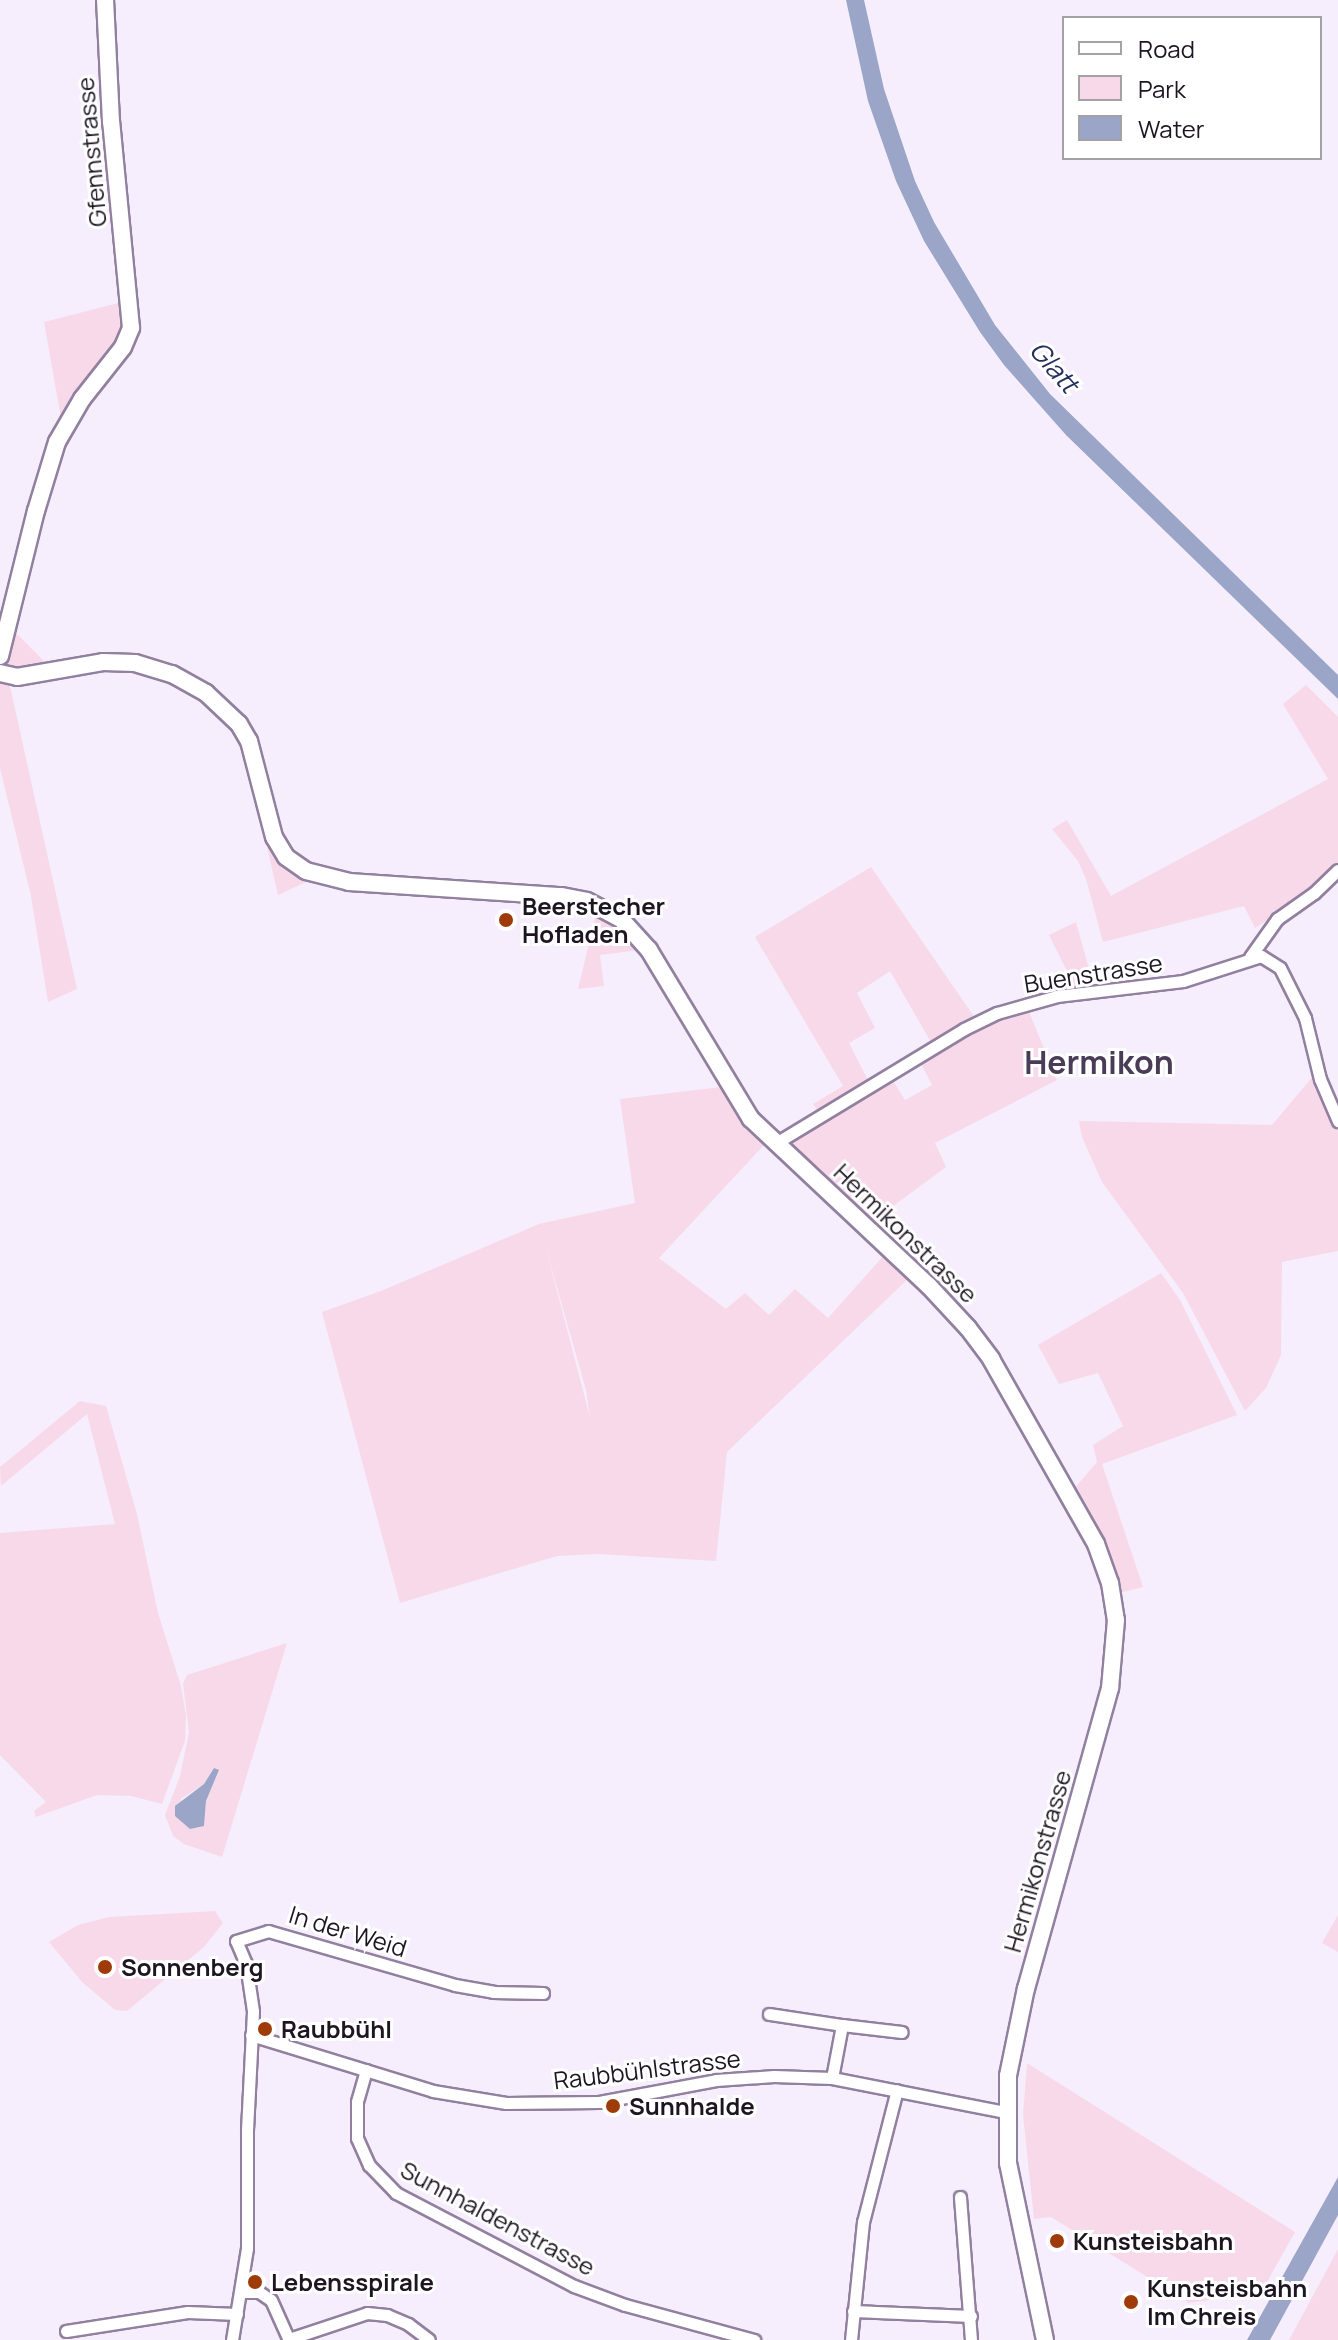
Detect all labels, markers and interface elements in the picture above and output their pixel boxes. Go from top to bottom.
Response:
legend [1062,16,1322,160]
text: Road [1138,32,1195,65]
text: Park [1138,72,1186,105]
street label: Gfennstrasse [70,76,112,228]
text: Water [1138,112,1205,145]
water label: Glatt [1023,335,1085,399]
place label: Beerstecher Hofladen [522,892,665,948]
marker: Beerstecher Hofladen [497,911,515,929]
street label: Buenstrasse [1022,948,1164,998]
district label: Hermikon [1024,1043,1174,1081]
street label: Hermikonstrasse [828,1157,984,1309]
street label: Hermikonstrasse [997,1767,1077,1955]
street label: In der Weid [286,1900,410,1962]
place label: Sonnenberg [121,1953,264,1981]
marker: Sonnenberg [96,1958,114,1976]
place label: Raubbühl [281,2015,392,2043]
marker: Raubbühl [256,2020,274,2038]
street label: Raubbühlstrasse [552,2043,742,2095]
place label: Sunnhalde [629,2092,755,2120]
marker: Sunnhalde [604,2097,622,2115]
street label: Sunnhaldenstrasse [396,2155,600,2281]
place label: Kunsteisbahn [1073,2227,1233,2255]
marker: Kunsteisbahn [1048,2232,1066,2250]
place label: Lebensspirale [271,2268,434,2296]
marker: Lebensspirale [246,2273,264,2291]
place label: Kunsteisbahn Im Chreis [1147,2274,1307,2330]
marker: Kunsteisbahn Im Chreis [1122,2293,1140,2311]

